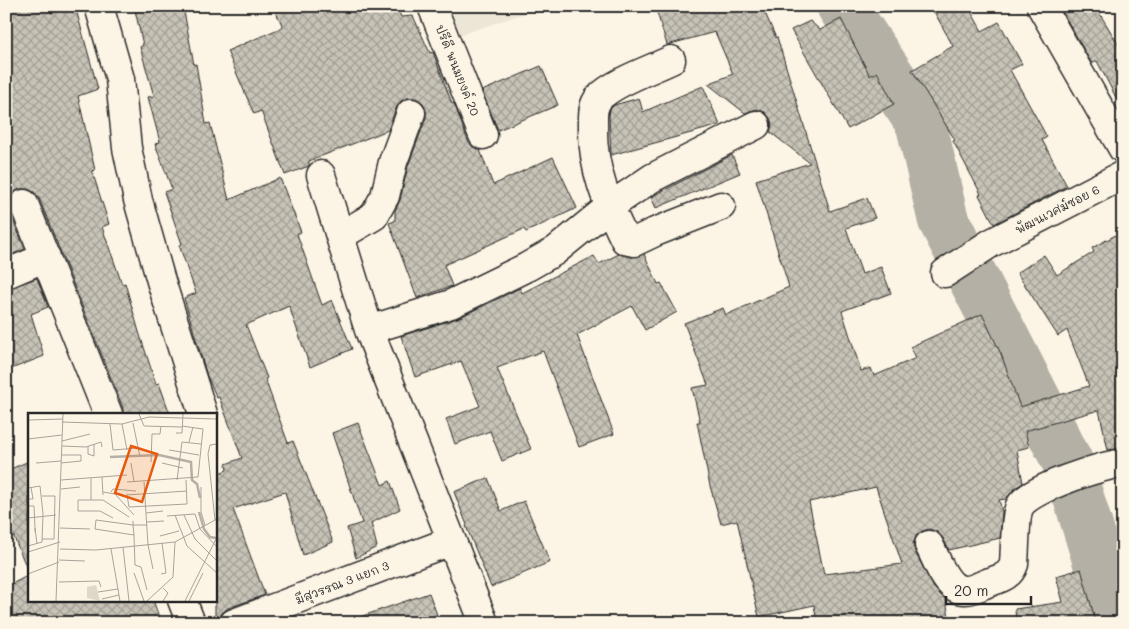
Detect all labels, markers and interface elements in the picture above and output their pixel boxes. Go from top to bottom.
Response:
street label: ปรีดี พนมยงค์ 20 [432,22,484,119]
street label: พัฒนเวศม์ซอย 6 [1012,181,1102,237]
inset map [28,413,216,602]
street label: มีสุวรรณ 3 แยก 3 [293,557,392,610]
scale bar [946,574,1032,606]
text: 20 m [954,580,988,600]

